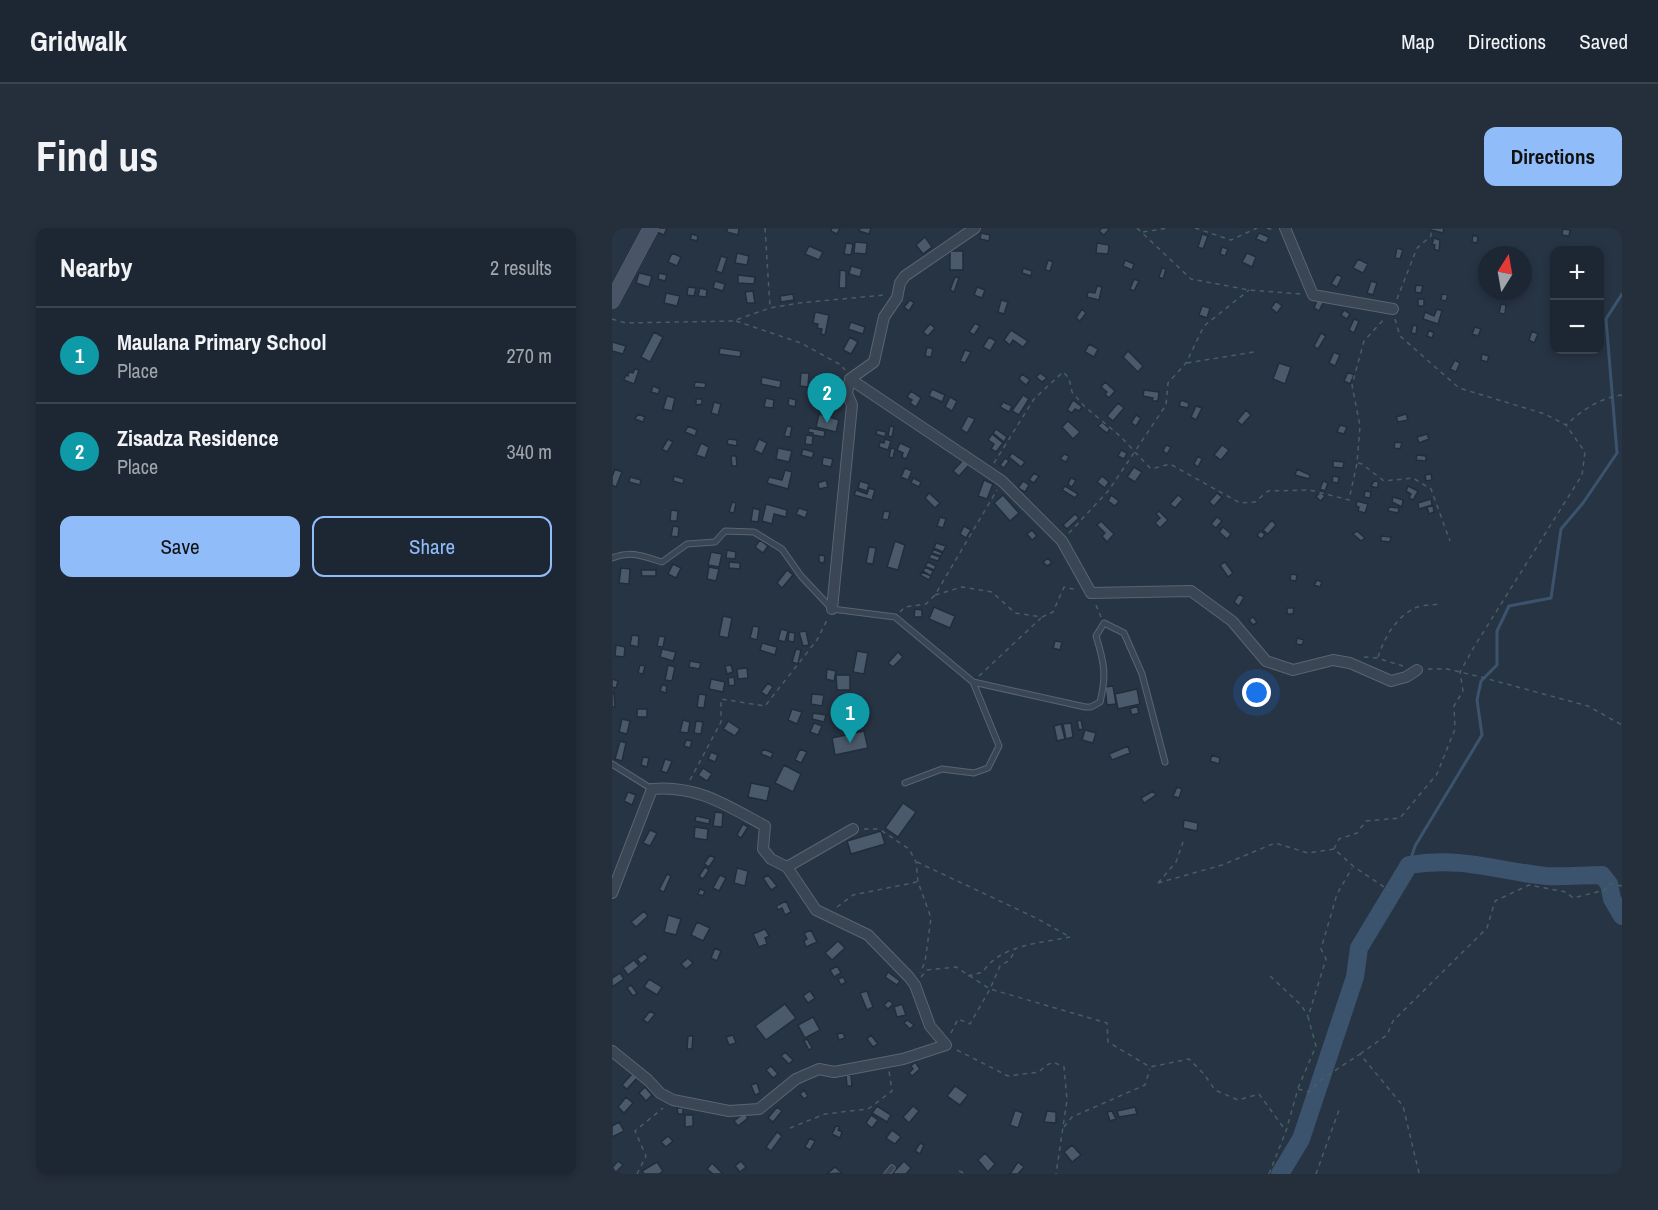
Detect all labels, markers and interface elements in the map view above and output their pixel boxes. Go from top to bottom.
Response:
text: Gridwalk [30,22,127,60]
text: Map [1401,27,1435,56]
text: Directions [1468,27,1546,56]
text: Saved [1579,27,1628,56]
button: Directions [1484,127,1622,186]
text: Find us [36,128,158,184]
north arrow [1478,246,1532,300]
map controls [1550,246,1604,354]
button: + [1550,246,1604,300]
text: Nearby [60,250,132,285]
text: 2 results [490,254,552,281]
button: − [1550,300,1604,354]
text: Maulana Primary School [117,327,327,357]
text: 1 [75,342,84,369]
text: 270 m [506,342,552,369]
text: Place [117,357,158,384]
pin: 2 [808,374,846,423]
text: Zisadza Residence [117,423,278,453]
text: 2 [75,438,84,465]
text: 340 m [506,438,552,465]
text: Place [117,453,158,480]
button: Save [60,516,300,577]
button: Share [312,516,552,577]
your location [1242,678,1271,707]
pin: 1 [830,694,870,743]

